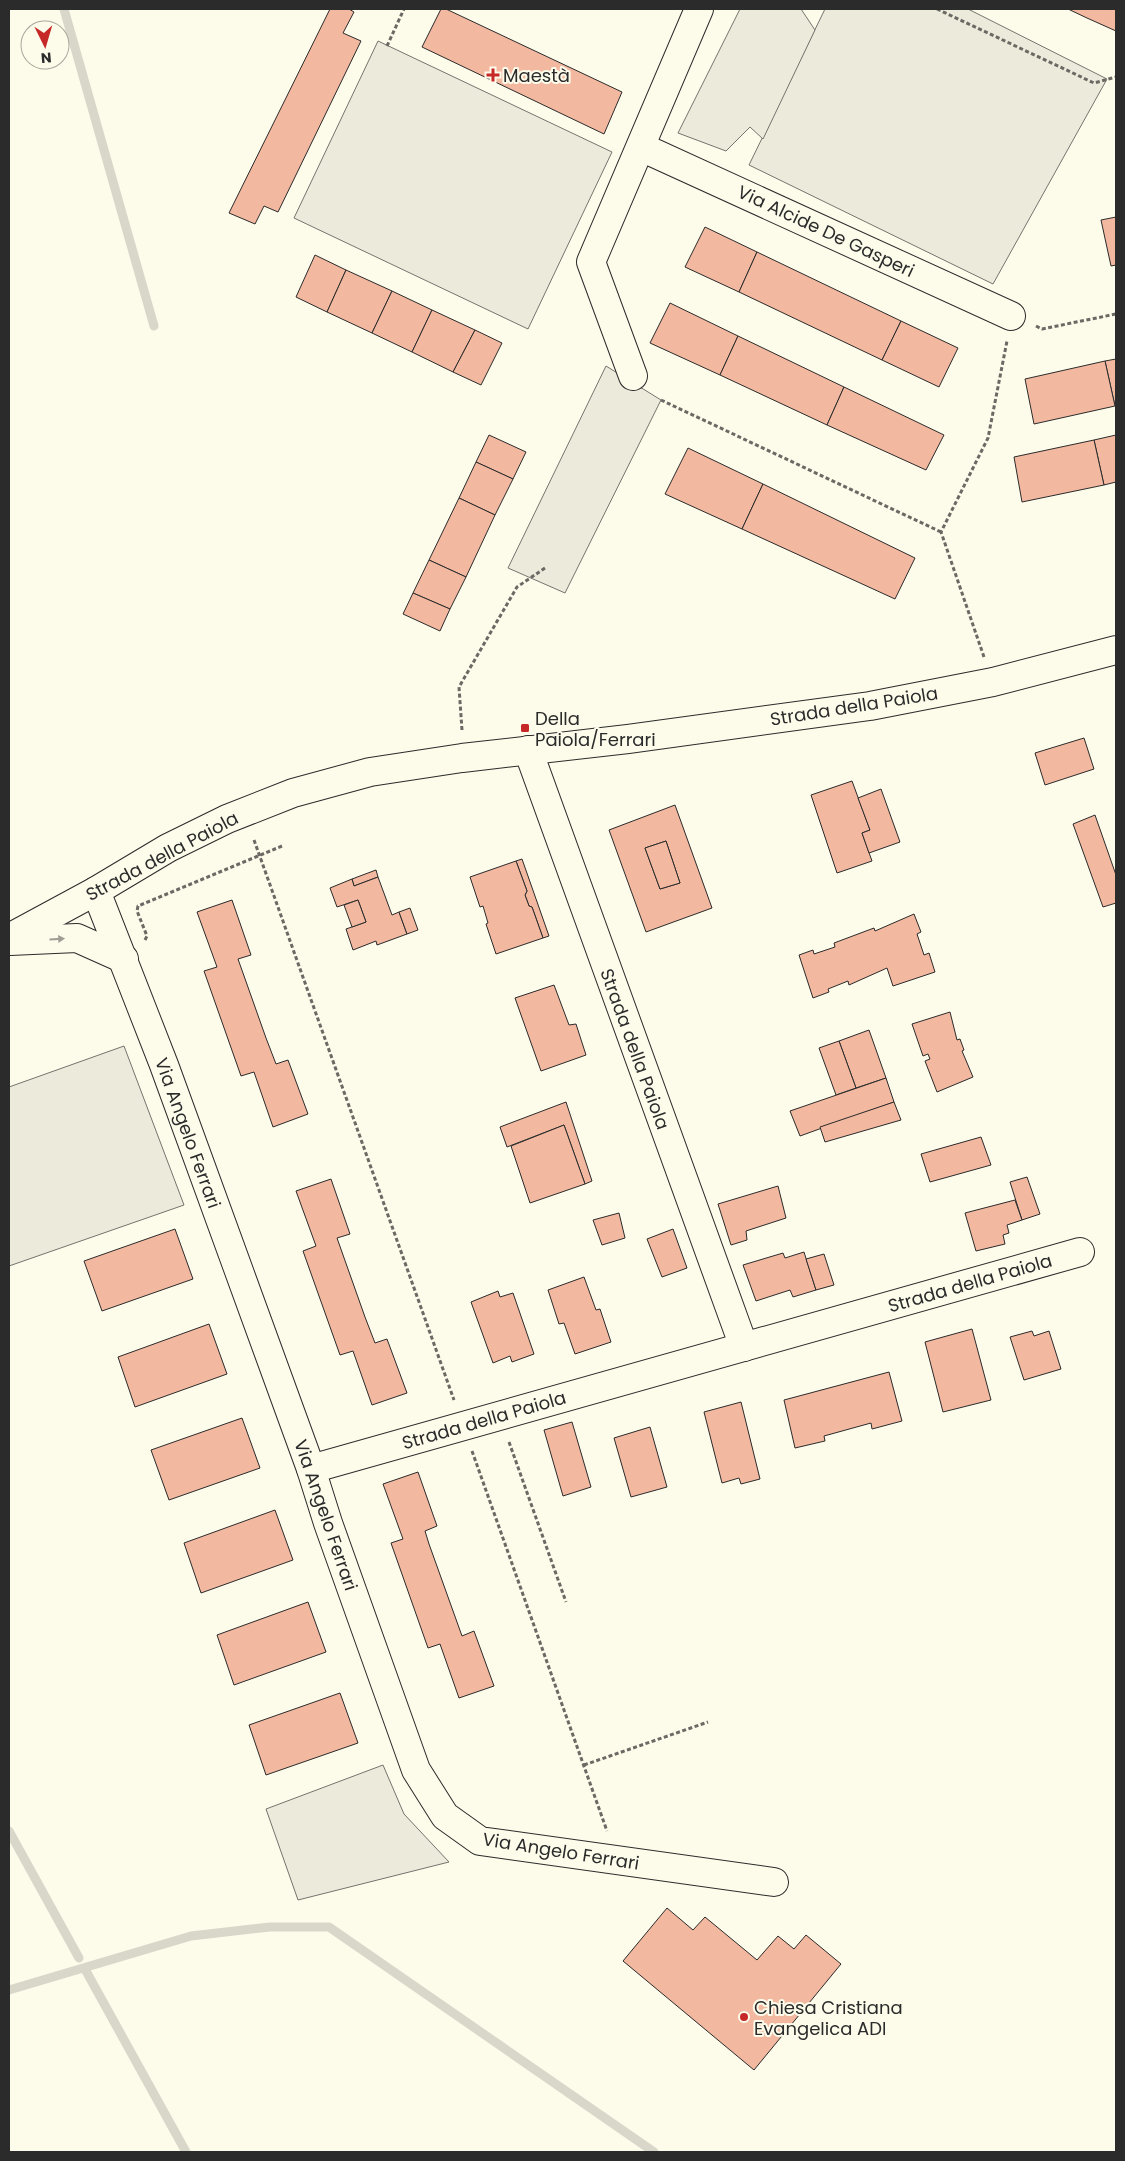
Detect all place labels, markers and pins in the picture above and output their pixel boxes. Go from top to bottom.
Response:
place label: Maestà [503,63,570,88]
marker: Maestà [487,69,499,81]
place label: Della Paiola/Ferrari [535,706,656,752]
marker: Della Paiola/Ferrari [519,722,531,734]
place label: Chiesa Cristiana Evangelica ADI [754,1995,903,2041]
marker: Chiesa Cristiana Evangelica ADI [738,2011,750,2023]

